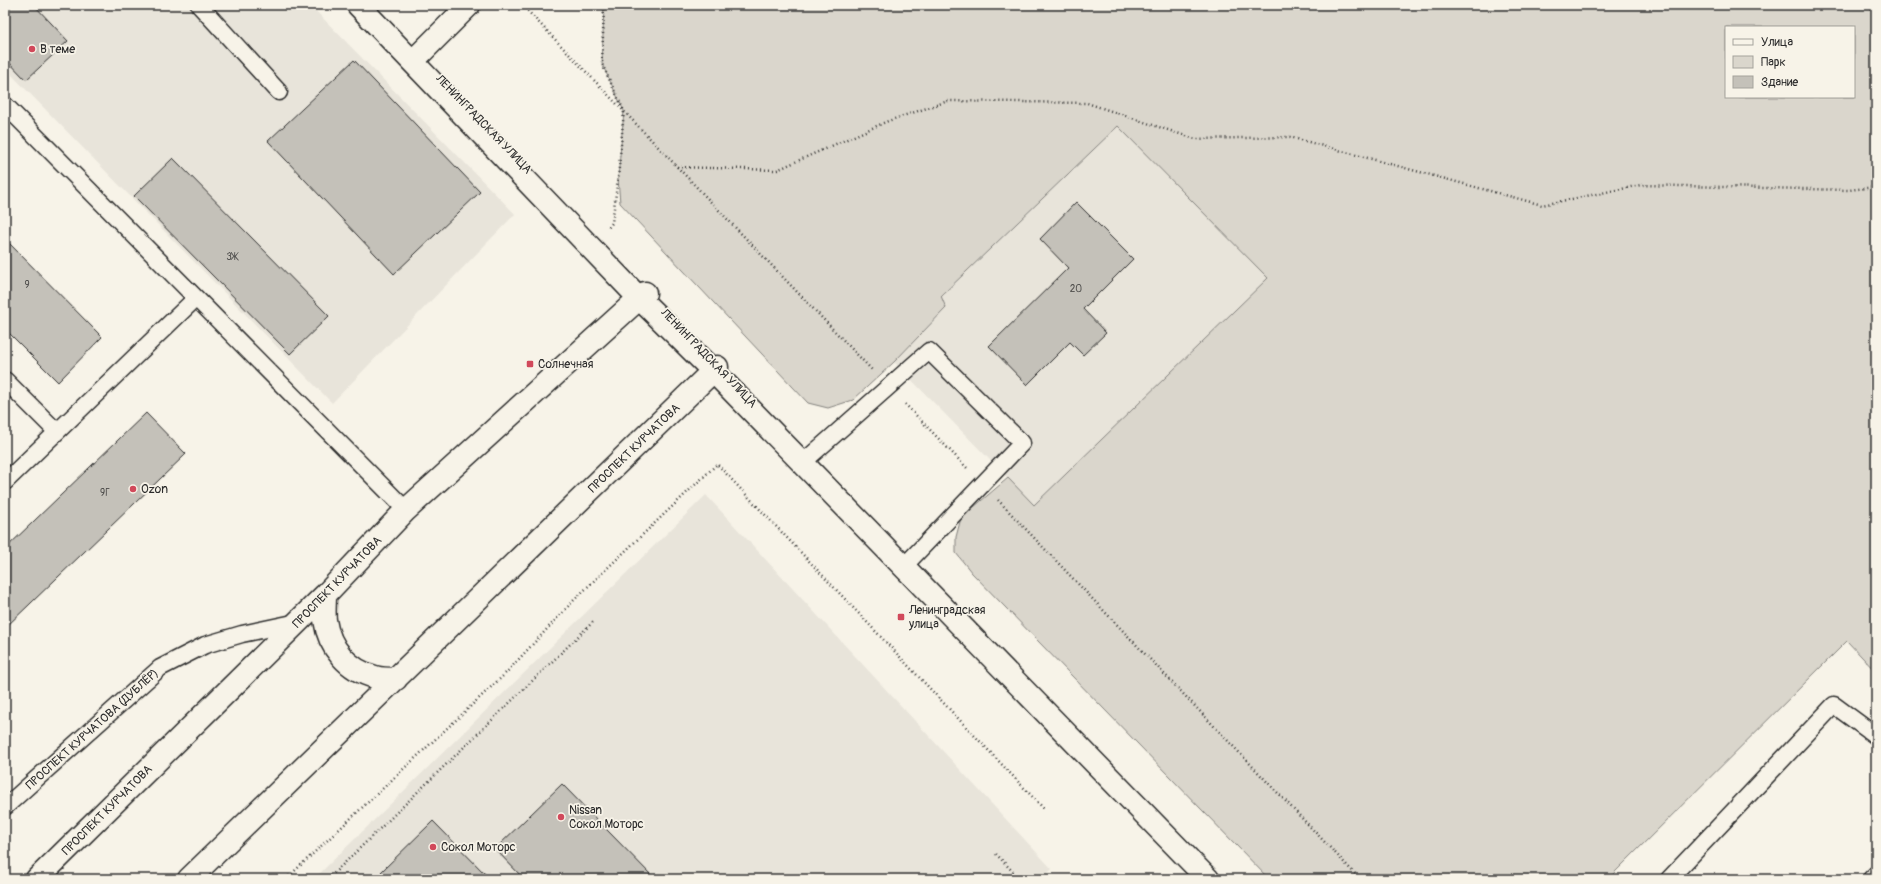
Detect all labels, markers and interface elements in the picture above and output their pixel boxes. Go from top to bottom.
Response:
legend [1725,26,1855,98]
text: Улица [1761,35,1793,50]
place label: В теме [40,42,75,57]
marker: В теме [27,44,37,54]
text: Парк [1761,55,1786,70]
street label: ЛЕНИНГРАДСКАЯ УЛИЦА [432,71,535,177]
text: Здание [1761,75,1798,90]
house number: 3Ж [226,251,239,263]
house number: 9 [24,279,30,291]
house number: 20 [1070,283,1082,295]
street label: ЛЕНИНГРАДСКАЯ УЛИЦА [657,305,760,411]
place label: Солнечная [538,357,594,372]
marker: Солнечная [525,359,535,369]
street label: ПРОСПЕКТ КУРЧАТОВА [585,401,683,496]
place label: Ozon [141,482,168,497]
marker: Ozon [128,484,138,494]
house number: 9Г [100,487,110,499]
street label: ПРОСПЕКТ КУРЧАТОВА [290,533,385,631]
place label: Ленинградская улица [908,603,986,632]
marker: Ленинградская улица [896,612,906,622]
street label: ПРОСПЕКТ КУРЧАТОВА (ДУБЛЁР) [22,665,162,793]
street label: ПРОСПЕКТ КУРЧАТОВА [59,762,156,859]
place label: Nissan Сокол Моторс [569,803,644,832]
marker: Nissan Сокол Моторс [556,812,566,822]
place label: Сокол Моторс [441,840,516,855]
marker: Сокол Моторс [428,842,438,852]

